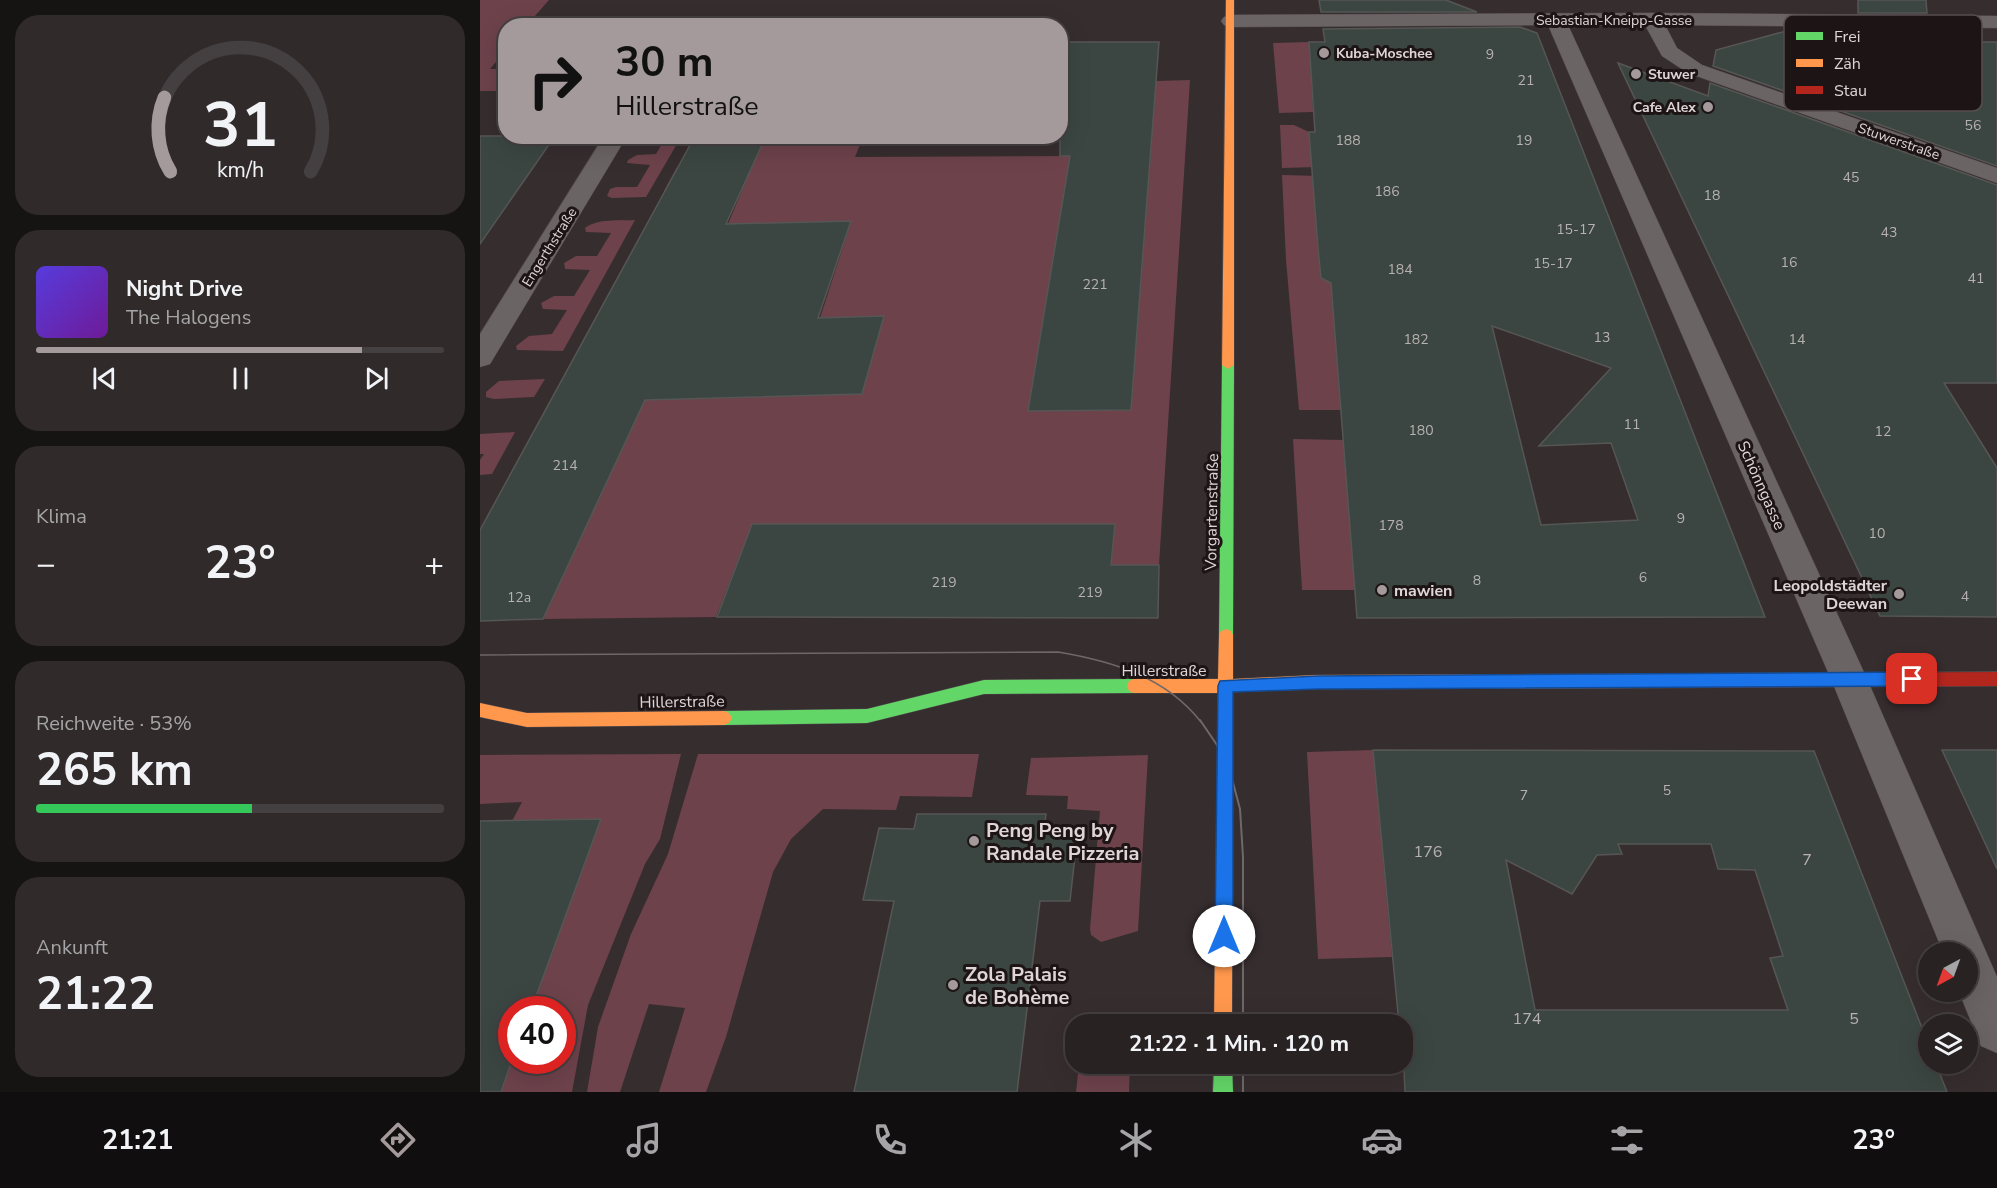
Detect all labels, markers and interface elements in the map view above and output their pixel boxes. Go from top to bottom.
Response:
street label: Sebastian-Kneipp-Gasse [1536,11,1692,30]
legend [1784,15,1982,111]
text: Frei [1834,26,1860,48]
text: 30 m [615,34,714,91]
icon: right [516,42,594,120]
place label: Kuba-Moschee [1336,44,1433,63]
house number: 9 [1486,45,1494,64]
marker: Kuba-Moschee [1317,46,1331,60]
text: Zäh [1834,53,1861,75]
place label: Stuwer [1648,65,1696,84]
marker: Stuwer [1629,67,1643,81]
house number: 21 [1518,71,1534,90]
text: Stau [1834,80,1867,102]
text: 31 [203,83,277,168]
text: Hillerstraße [615,88,759,125]
place label: Cafe Alex [1633,98,1696,117]
marker: Cafe Alex [1701,100,1715,114]
house number: 56 [1965,116,1981,135]
street label: Stuwerstraße [1855,119,1942,164]
house number: 188 [1335,131,1361,150]
house number: 19 [1516,131,1532,150]
text: km/h [216,156,264,186]
house number: 45 [1843,168,1859,187]
house number: 186 [1374,182,1400,201]
house number: 18 [1704,186,1720,205]
street label: Engerthstraße [518,204,581,290]
house number: 15-17 [1556,220,1596,239]
house number: 43 [1881,223,1897,242]
house number: 16 [1781,253,1797,272]
house number: 15-17 [1533,254,1573,273]
house number: 184 [1387,260,1413,279]
house number: 41 [1968,269,1984,288]
text: Night Drive [126,274,243,304]
house number: 221 [1082,275,1108,294]
text: The Halogens [126,304,251,331]
house number: 13 [1594,328,1610,347]
house number: 182 [1403,330,1429,349]
house number: 14 [1789,330,1805,349]
icon: previous [88,362,121,395]
icon: pause [224,362,257,395]
icon: next [360,362,393,395]
house number: 11 [1624,415,1640,434]
house number: 180 [1408,421,1434,440]
house number: 12 [1875,422,1891,441]
street label: Schönngasse [1732,437,1790,533]
street label: Vorgartenstraße [1200,453,1224,572]
house number: 214 [552,456,578,475]
text: Klima [36,503,87,530]
house number: 9 [1677,509,1685,528]
house number: 178 [1378,516,1404,535]
house number: 10 [1869,524,1885,543]
text: 23° [204,533,276,594]
text: − [36,542,56,587]
text: + [424,542,444,587]
house number: 6 [1639,568,1647,587]
house number: 8 [1473,571,1481,590]
house number: 219 [931,573,957,592]
place label: Leopoldstädter Deewan [1774,575,1888,615]
place label: mawien [1394,580,1452,602]
house number: 219 [1077,583,1103,602]
marker: mawien [1375,583,1389,597]
marker: Leopoldstädter Deewan [1892,587,1906,601]
house number: 4 [1961,587,1969,606]
house number: 12a [507,588,531,607]
pin [1886,653,1937,704]
street label: Hillerstraße [1121,660,1207,682]
icon: arrive [1895,662,1928,695]
street label: Hillerstraße [639,690,725,714]
text: Reichweite · 53% [36,710,192,737]
text: 265 km [36,740,193,801]
house number: 5 [1663,781,1671,800]
house number: 7 [1520,786,1528,805]
place label: Peng Peng by Randale Pizzeria [986,817,1139,867]
marker: Peng Peng by Randale Pizzeria [967,834,981,848]
house number: 176 [1414,841,1442,863]
house number: 7 [1802,849,1812,871]
position arrow [1192,904,1256,968]
text: Ankunft [36,934,108,961]
north arrow [1918,942,1978,1002]
map controls [1918,942,1978,1074]
place label: Zola Palais de Bohème [965,961,1070,1011]
text: 21:22 [36,964,155,1025]
marker: Zola Palais de Bohème [946,978,960,992]
speed limit sign: 40 [498,996,576,1074]
house number: 174 [1513,1008,1542,1030]
house number: 5 [1849,1008,1859,1030]
button: layers [1918,1014,1978,1074]
text: 21:22 · 1 Min. · 120 m [1129,1029,1349,1059]
icon: directions [377,1119,419,1161]
icon: music [623,1119,665,1161]
icon: phone [869,1119,911,1161]
icon: climate [1115,1119,1157,1161]
icon: car [1361,1119,1403,1161]
icon: filters [1606,1119,1648,1161]
text: 21:21 [102,1122,173,1159]
text: 23° [1852,1122,1895,1159]

